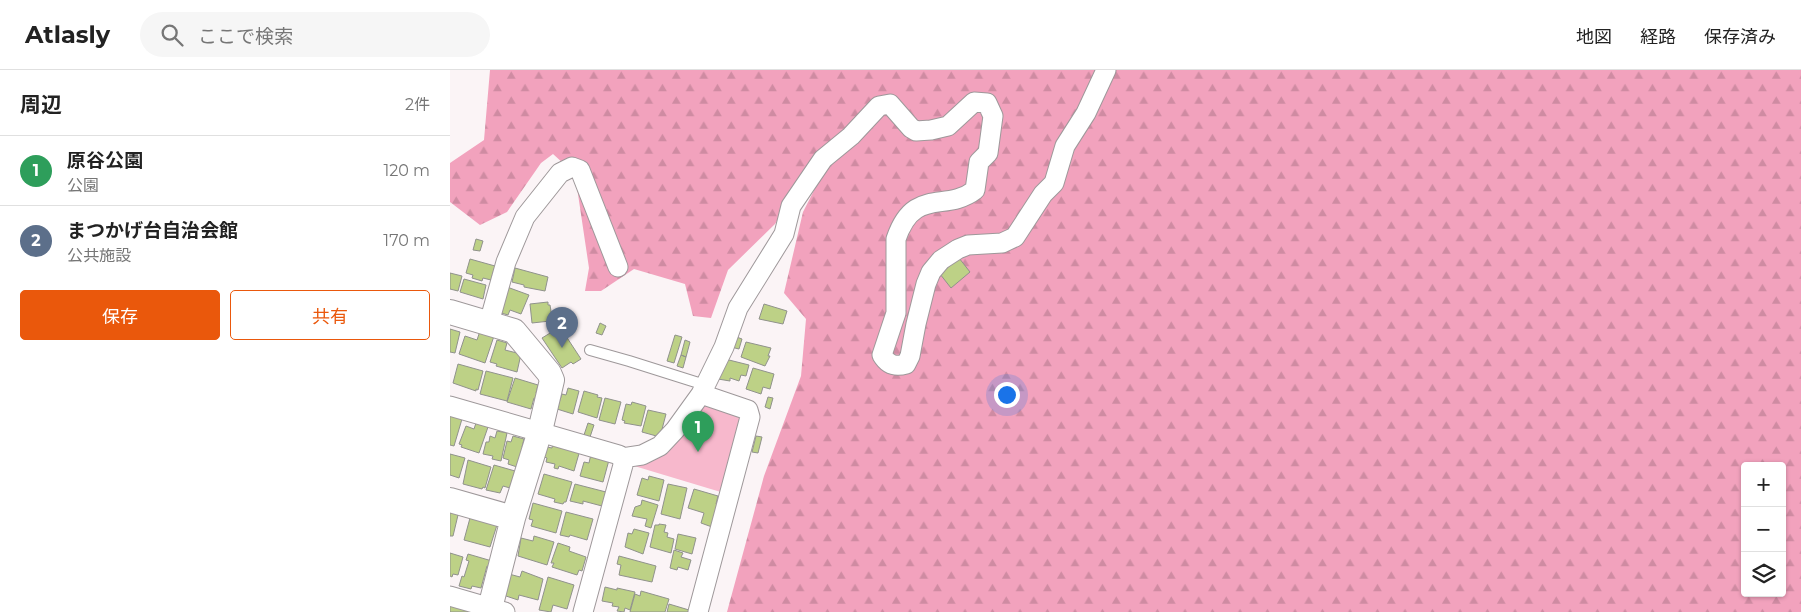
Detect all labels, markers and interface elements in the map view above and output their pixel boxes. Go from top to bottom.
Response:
search box [140,12,490,57]
text: Atlasly [25,20,110,49]
icon: search [158,21,186,49]
text: ここで検索 [198,25,293,48]
text: 地図 [1576,26,1612,48]
text: 経路 [1640,26,1676,48]
text: 保存済み [1704,26,1776,48]
text: 周辺 [20,92,62,117]
text: 2件 [405,95,430,114]
text: 原谷公園 [67,149,143,172]
text: 1 [33,161,39,180]
text: 120 m [383,161,430,180]
text: 公園 [67,176,99,195]
text: まつかげ台自治会館 [67,219,238,242]
text: 2 [31,231,41,250]
text: 170 m [383,231,430,250]
text: 公共施設 [67,246,131,265]
button: 保存 [20,290,220,340]
button: 共有 [230,290,430,340]
pin: 2 [546,307,578,348]
your location [994,382,1020,408]
pin: 1 [682,411,714,452]
map controls [1741,462,1786,597]
button: + [1741,462,1786,507]
button: − [1741,507,1786,552]
button: layers [1741,552,1786,597]

